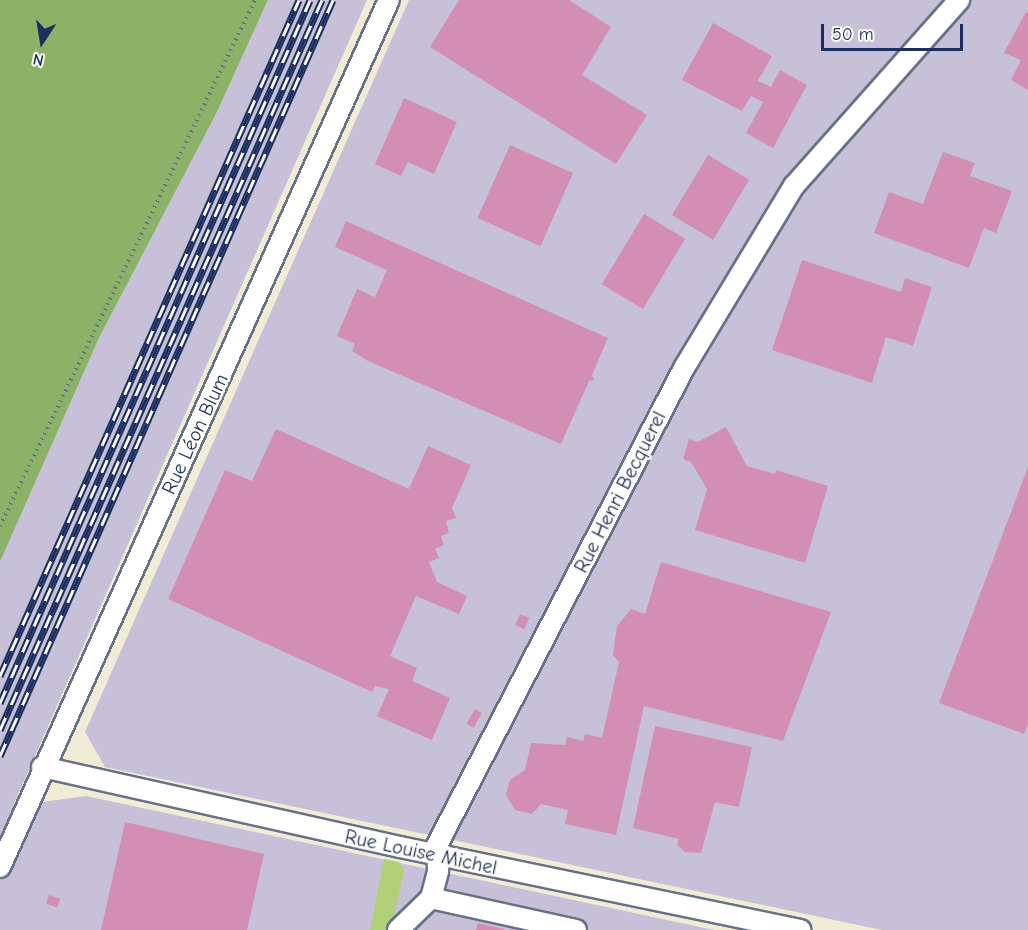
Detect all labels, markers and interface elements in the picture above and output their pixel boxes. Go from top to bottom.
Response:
north arrow [12,12,72,72]
scale bar [824,12,966,50]
text: 50 m [832,24,874,45]
text: N [31,50,45,69]
street label: Rue Léon Blum [157,370,233,498]
street label: Rue Henri Becquerel [569,407,671,577]
street label: Rue Louise Michel [343,824,499,880]

